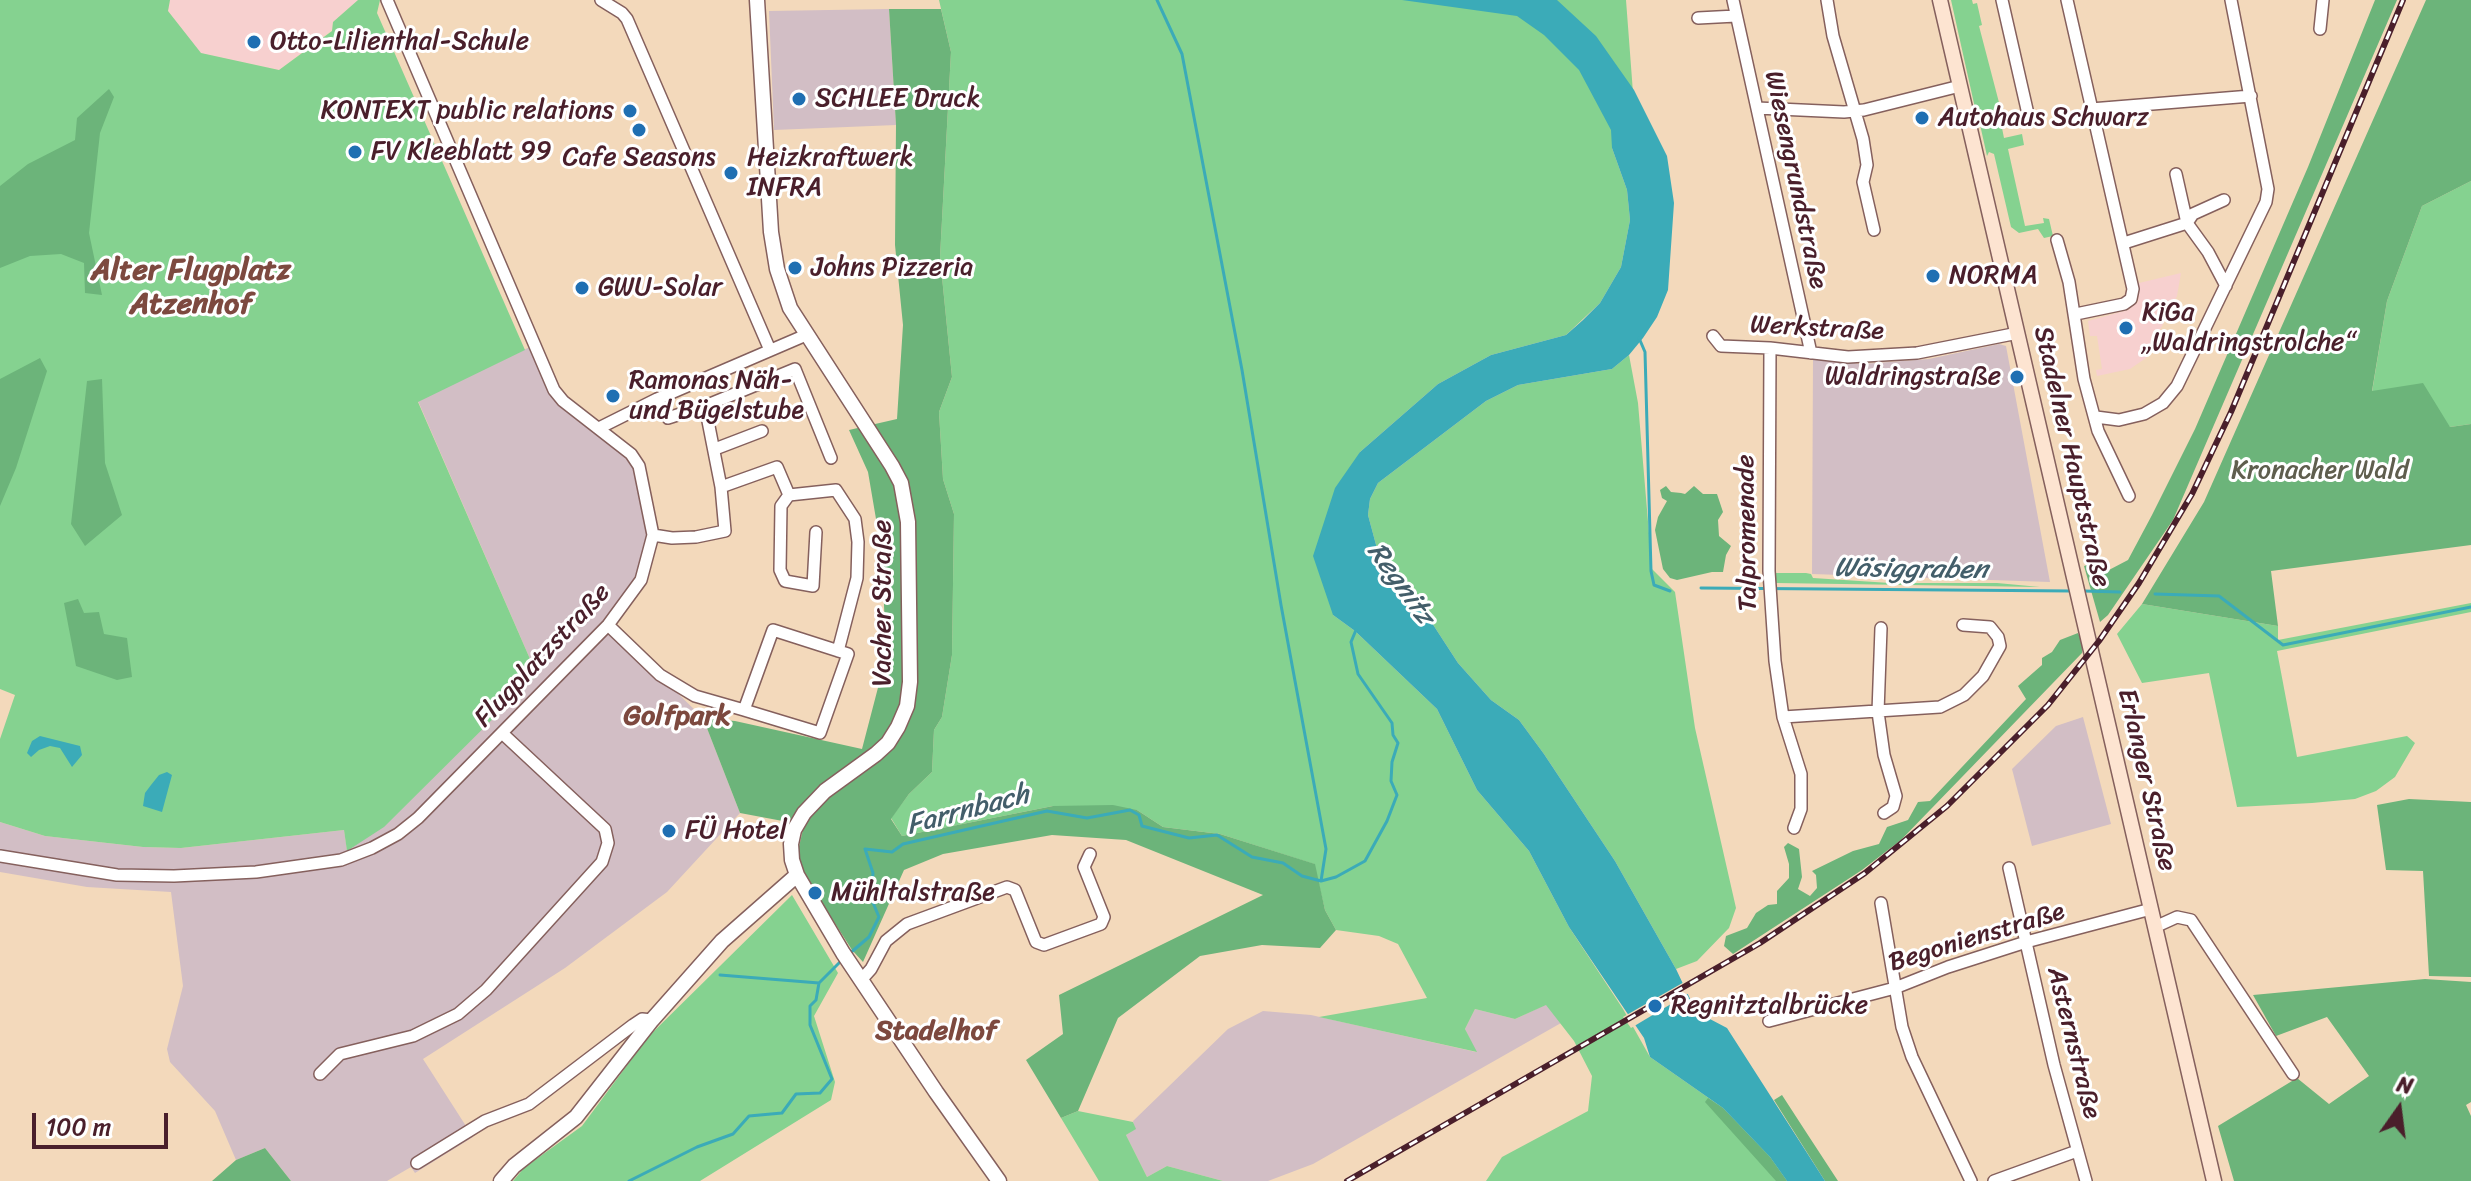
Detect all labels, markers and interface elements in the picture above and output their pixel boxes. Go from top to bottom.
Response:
place label: Otto-Lilienthal-Schule [270,26,529,58]
marker: Otto-Lilienthal-Schule [245,33,263,51]
street label: Wiesengrundstraße [1757,68,1833,292]
place label: SCHLEE Druck [815,83,981,115]
marker: SCHLEE Druck [790,90,808,108]
place label: KONTEXT public relations [321,95,614,127]
marker: KONTEXT public relations [621,102,639,120]
place label: Autohaus Schwarz [1938,102,2149,134]
marker: Autohaus Schwarz [1913,109,1931,127]
marker: Cafe Seasons [630,121,648,139]
place label: FV Kleeblatt 99 [371,136,552,168]
place label: Cafe Seasons [562,142,716,174]
place label: Heizkraftwerk INFRA [747,142,914,204]
marker: FV Kleeblatt 99 [346,143,364,161]
marker: Heizkraftwerk INFRA [722,164,740,182]
place label: Johns Pizzeria [811,252,973,284]
district label: Alter Flugplatz Atzenhof [91,253,291,324]
marker: Johns Pizzeria [786,259,804,277]
place label: NORMA [1949,260,2038,292]
marker: NORMA [1924,267,1942,285]
place label: GWU-Solar [598,272,722,304]
marker: GWU-Solar [573,279,591,297]
place label: KiGa „Waldringstrolche“ [2142,297,2355,358]
street label: Werkstraße [1749,310,1885,348]
marker: KiGa „Waldringstrolche“ [2117,319,2135,337]
street label: Stadelner Hauptstraße [2026,324,2116,590]
place label: Waldringstraße [1825,361,2001,393]
place label: Ramonas Näh- und Bügelstube [629,365,804,426]
marker: Waldringstraße [2008,368,2026,386]
marker: Ramonas Näh- und Bügelstube [604,387,622,405]
street label: Talpromenade [1731,454,1765,612]
park label: Kronacher Wald [2231,455,2409,487]
street label: Vacher Straße [867,520,899,686]
water label: Regnitz [1359,537,1441,631]
water label: Wäsiggraben [1834,552,1988,588]
street label: Flugplatzstraße [469,578,617,734]
street label: Erlanger Straße [2110,686,2182,874]
district label: Golfpark [624,700,730,734]
water label: Farrnbach [903,779,1033,843]
place label: FÜ Hotel [685,815,787,847]
marker: FÜ Hotel [660,822,678,840]
place label: Mühltalstraße [831,877,995,909]
marker: Mühltalstraße [806,884,824,902]
street label: Begonienstraße [1885,896,2069,980]
street label: Asternstraße [2039,964,2107,1122]
place label: Regnitztalbrücke [1671,990,1868,1022]
marker: Regnitztalbrücke [1646,997,1664,1015]
district label: Stadelhof [875,1015,997,1049]
text: N [2393,1064,2417,1106]
north arrow [2359,1069,2439,1149]
scale bar [36,1097,172,1147]
text: 100 m [46,1106,111,1148]

